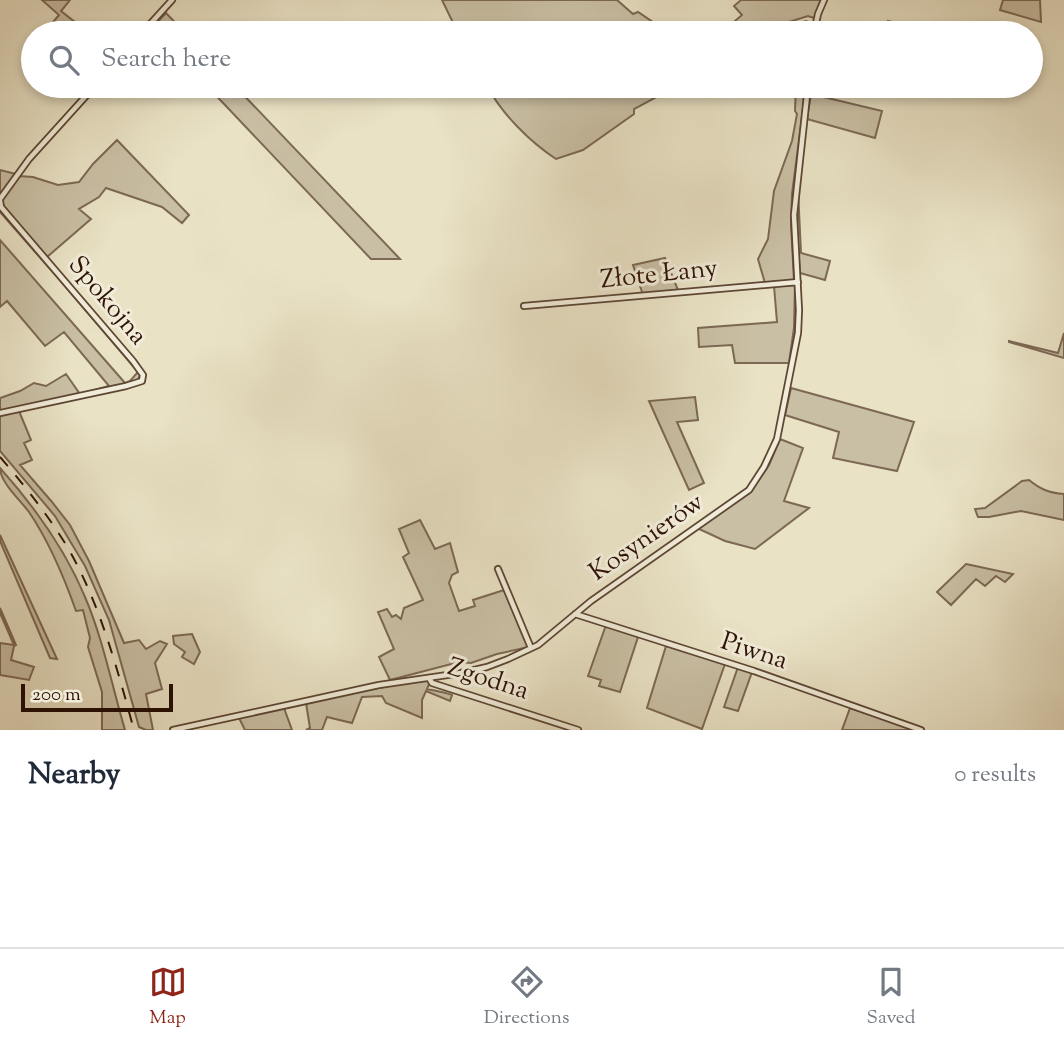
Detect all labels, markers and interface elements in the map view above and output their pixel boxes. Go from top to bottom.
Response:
search box [21,21,1043,98]
icon: search [45,41,83,79]
text: Search here [101,41,231,78]
street label: Spokojna [59,248,155,354]
street label: Złote Łany [599,250,719,300]
street label: Kosynierów [582,485,712,591]
street label: Piwna [716,624,792,680]
street label: Zgodna [443,650,533,710]
scale bar [21,681,173,713]
text: 200 m [32,682,81,709]
text: Nearby [28,754,120,797]
text: 0 results [954,759,1036,792]
tab: Map [149,963,187,1032]
tab: Directions [484,963,569,1032]
tab: Saved [867,963,915,1032]

